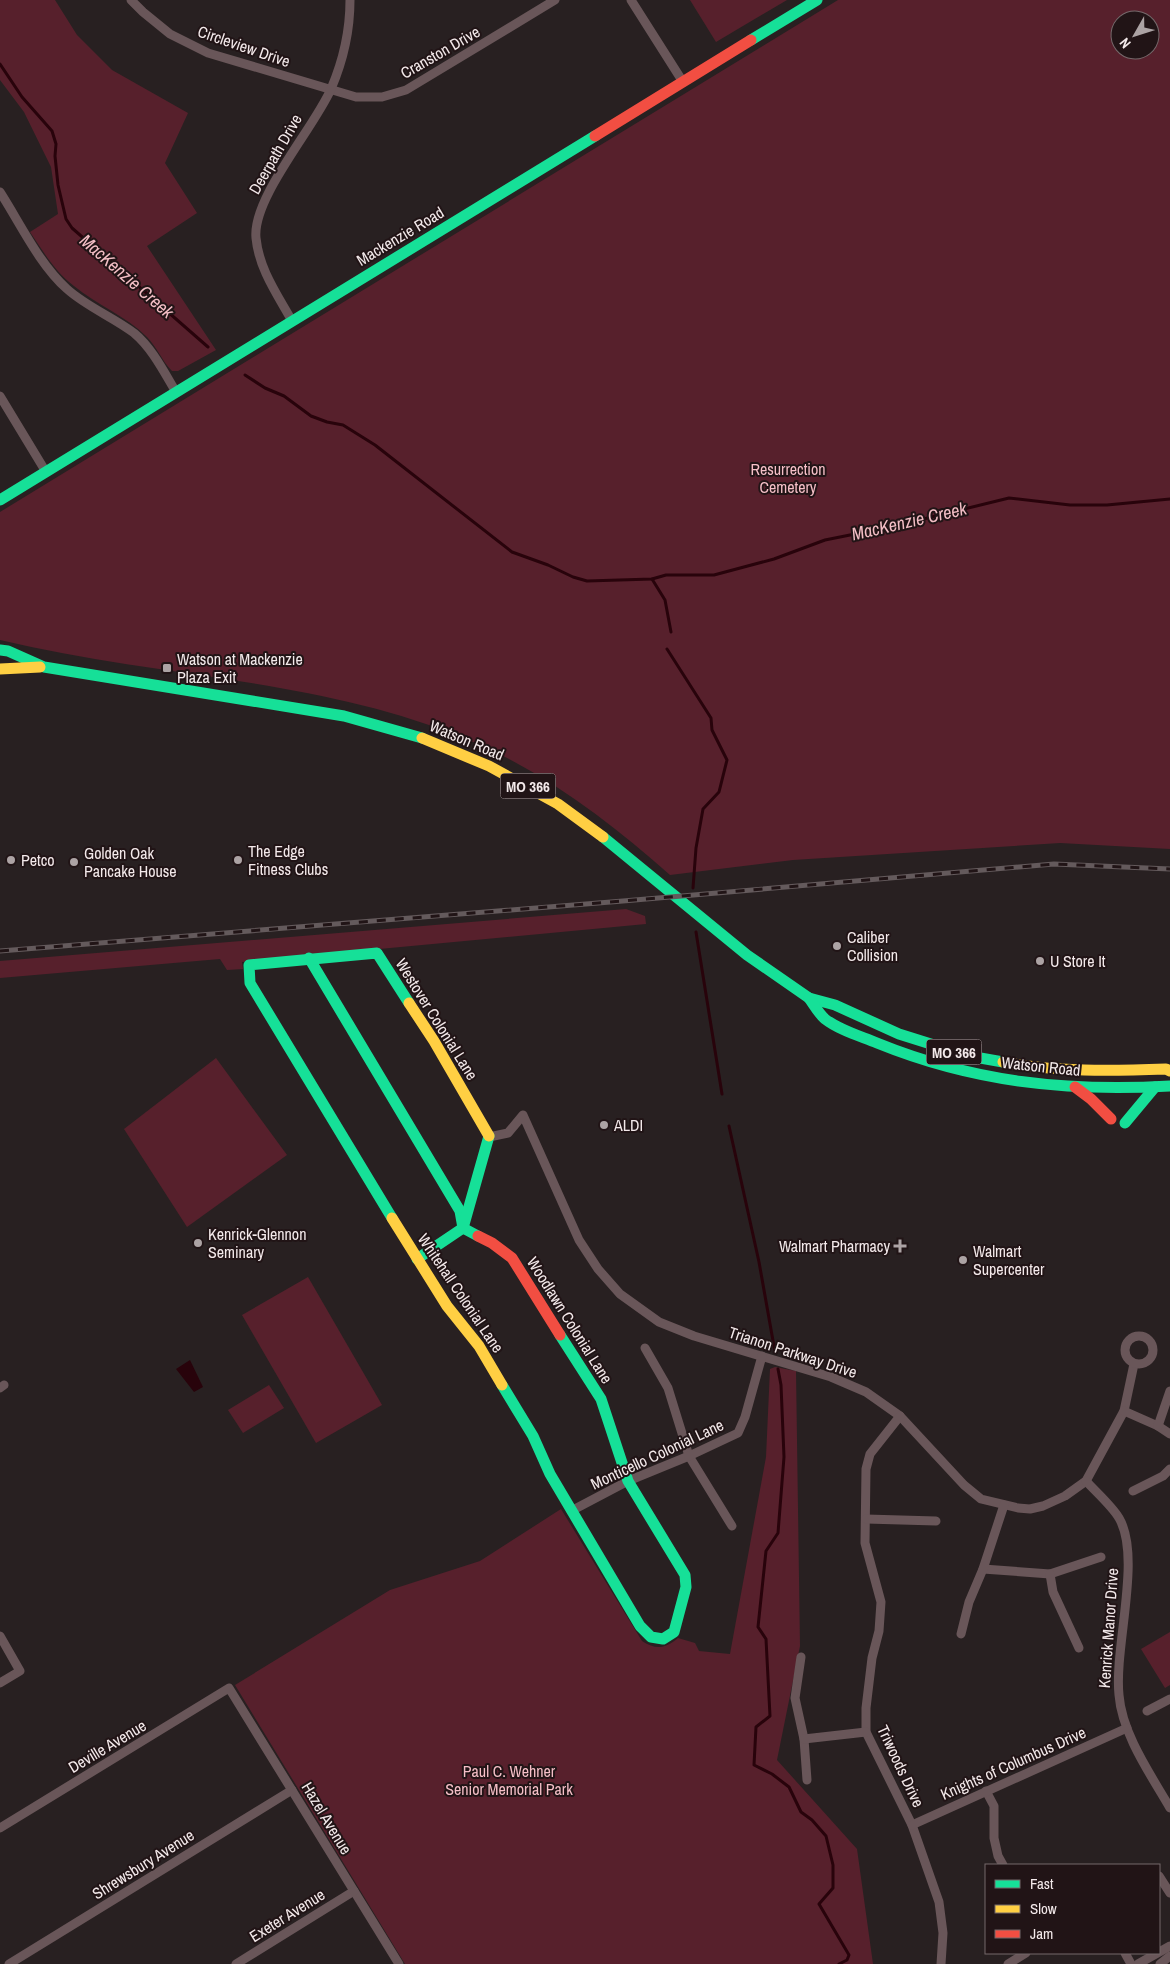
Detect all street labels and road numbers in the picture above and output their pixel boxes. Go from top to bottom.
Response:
street label: Circleview Drive [195,20,293,72]
street label: Cranston Drive [396,20,484,84]
street label: Deerpath Drive [243,110,307,198]
street label: Mackenzie Road [352,201,448,271]
street label: Watson Road [426,714,508,766]
road number: MO 366 [500,774,556,798]
street label: Westover Colonial Lane [391,954,483,1084]
road number: MO 366 [926,1040,982,1064]
street label: Watson Road [1001,1051,1081,1081]
street label: Whitehall Colonial Lane [413,1229,509,1357]
street label: Woodlawn Colonial Lane [522,1252,618,1388]
street label: Trianon Parkway Drive [726,1321,860,1383]
street label: Monticello Colonial Lane [587,1414,727,1494]
street label: Kenrick Manor Drive [1093,1567,1123,1689]
street label: Deville Avenue [64,1714,150,1778]
street label: Triwoods Drive [872,1721,930,1811]
street label: Knights of Columbus Drive [937,1721,1089,1805]
street label: Hazel Avenue [297,1778,357,1858]
street label: Shrewsbury Avenue [88,1824,198,1904]
street label: Exeter Avenue [245,1883,329,1947]

